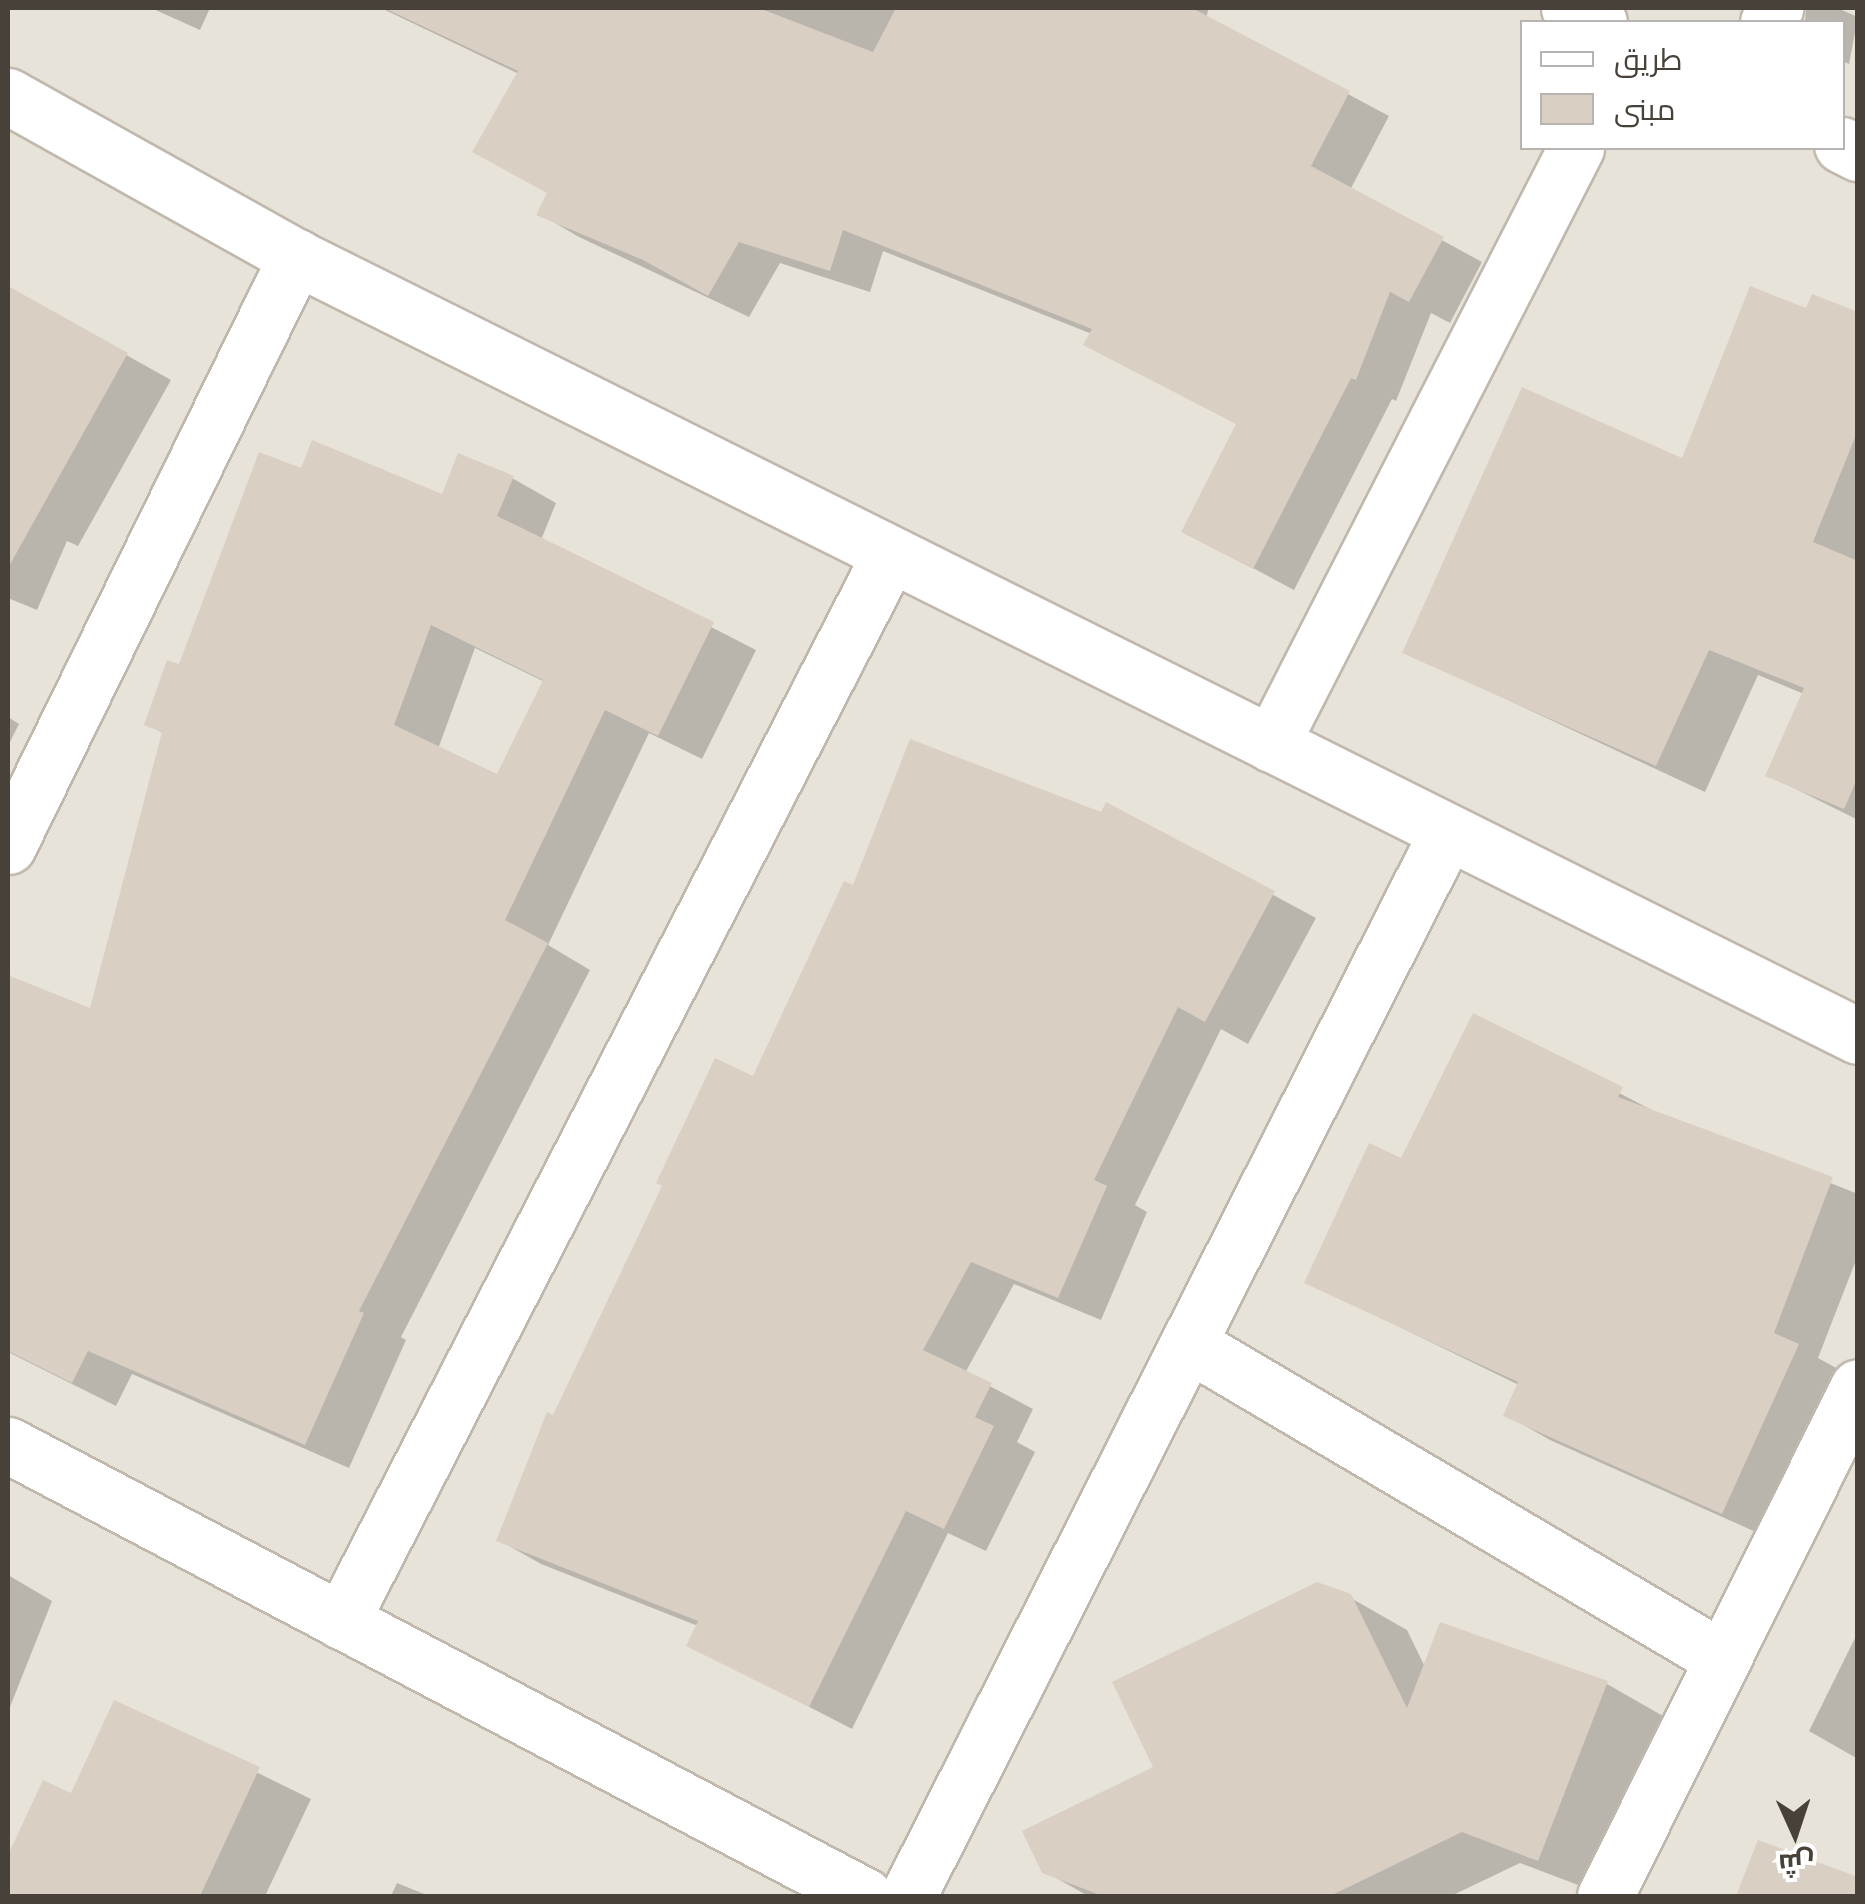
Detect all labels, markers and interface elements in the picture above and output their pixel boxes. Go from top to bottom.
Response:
legend [1520,20,1845,150]
text: طريق [1614,41,1683,77]
text: مبنى [1614,91,1675,127]
north arrow [1745,1784,1845,1884]
text: ش [1778,1846,1815,1882]

